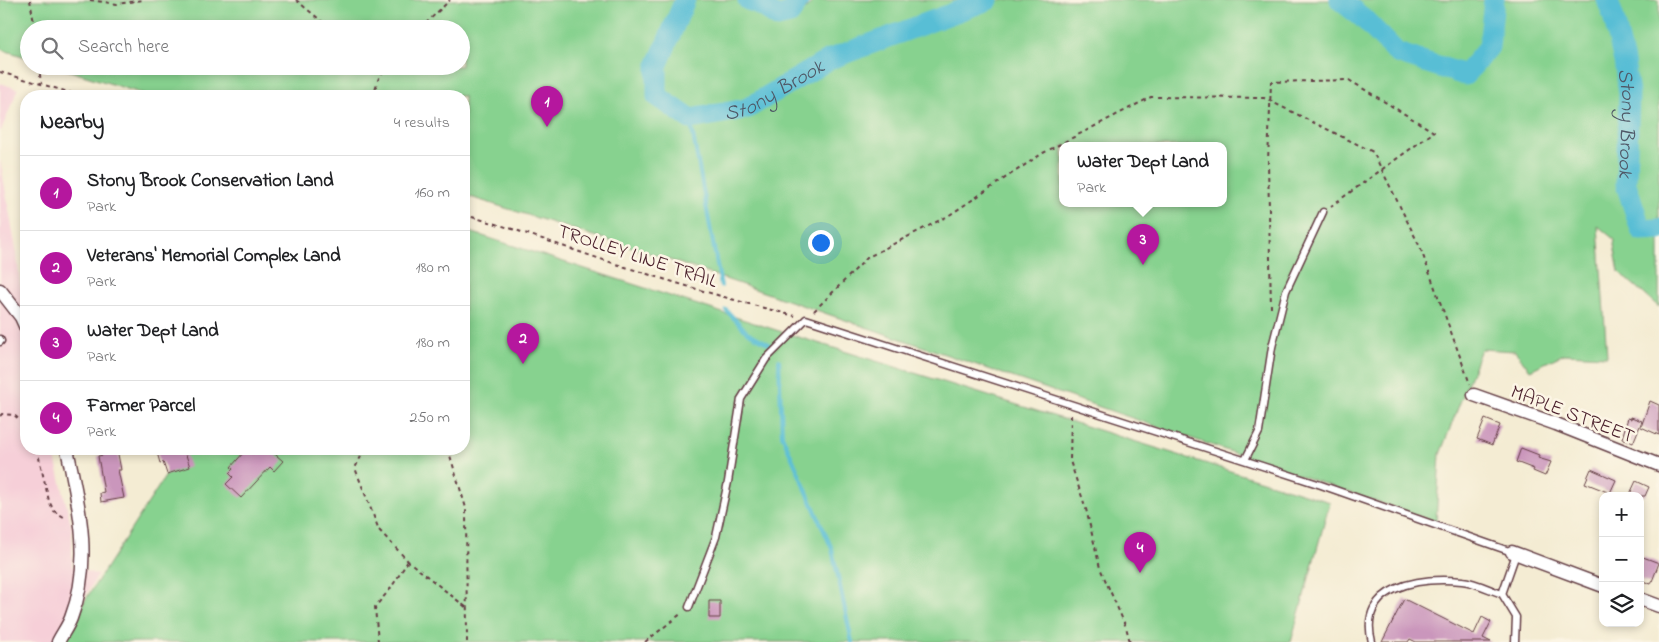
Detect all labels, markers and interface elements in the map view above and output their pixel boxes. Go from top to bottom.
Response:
search box [20,20,470,75]
icon: search [38,34,66,62]
text: Search here [78,34,169,61]
water label: Stony Brook [722,52,831,130]
water label: Stony Brook [1608,67,1642,179]
pin: 1 [531,86,563,127]
text: Nearby [40,108,104,138]
text: 4 results [394,111,450,135]
popup [1059,142,1227,207]
text: Water Dept Land [1077,149,1209,176]
text: Stony Brook Conservation Land [87,168,334,195]
text: Park [1077,176,1106,200]
text: 1 [53,181,59,205]
text: 160 m [415,181,450,205]
text: Park [87,195,116,219]
street label: TROLLEY LINE TRAIL [554,218,722,297]
pin: 3 [1127,224,1159,265]
your location [808,230,834,256]
text: Veterans' Memorial Complex Land [87,243,341,270]
text: 2 [52,256,60,280]
text: 180 m [416,256,450,280]
text: Park [87,270,116,294]
text: Water Dept Land [87,318,219,345]
pin: 2 [507,323,539,364]
text: 3 [53,331,59,355]
text: 180 m [416,331,450,355]
text: Park [87,345,116,369]
street label: MAPLE STREET [1506,378,1638,452]
text: Farmer Parcel [87,393,196,420]
text: 4 [53,406,59,430]
text: 250 m [410,406,450,430]
text: Park [87,420,116,444]
map controls [1599,492,1644,627]
button: + [1599,492,1644,537]
pin: 4 [1124,532,1156,573]
button: − [1599,537,1644,582]
button: layers [1599,582,1644,627]

